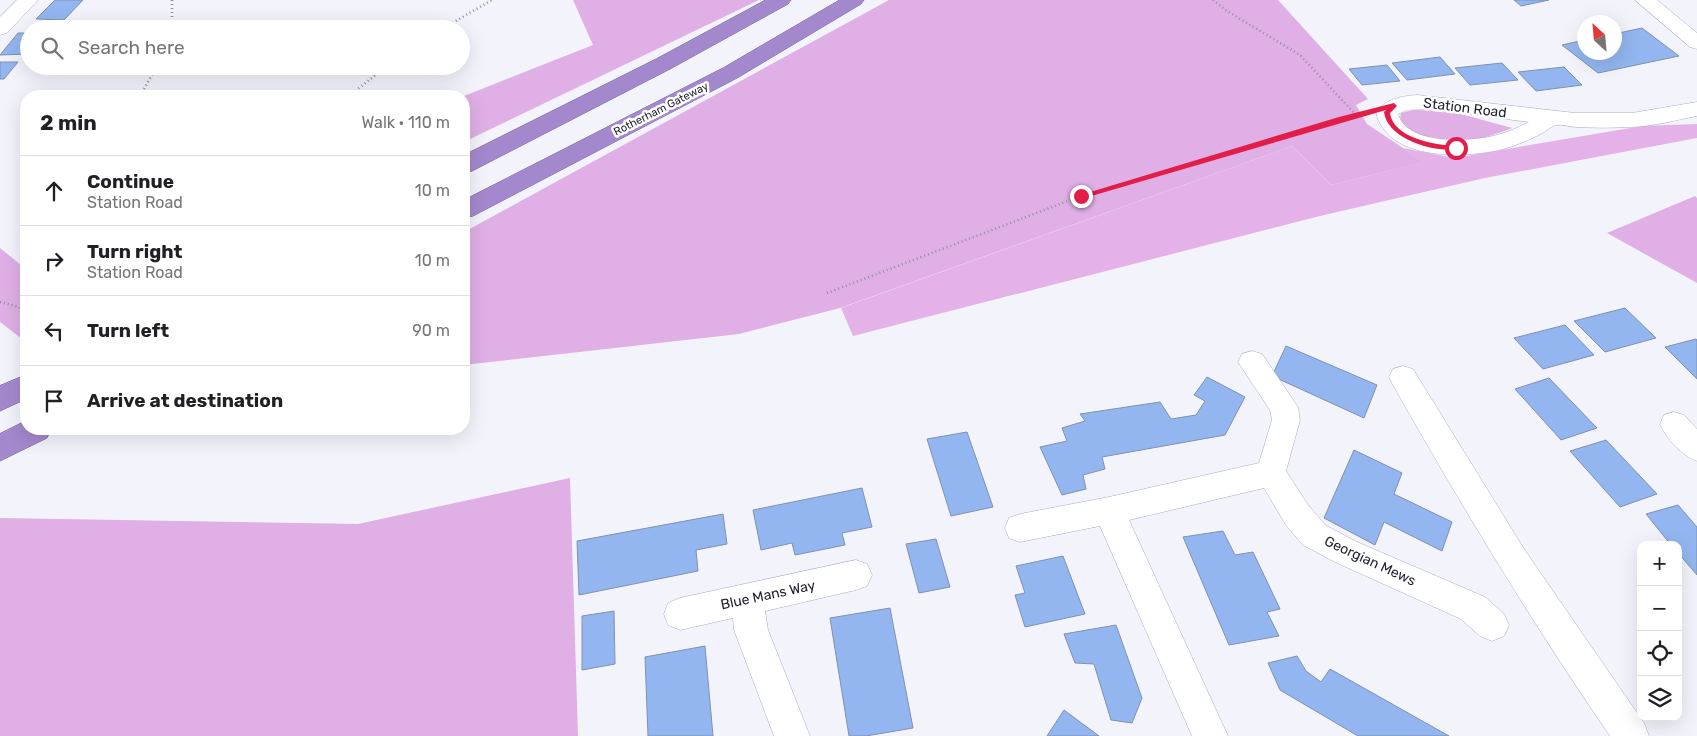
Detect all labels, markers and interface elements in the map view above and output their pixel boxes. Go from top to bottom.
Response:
north arrow [1577,15,1622,60]
search box [20,20,470,75]
icon: search [38,34,66,62]
text: Search here [78,36,185,59]
street label: Rotherham Gateway [612,79,710,139]
street label: Station Road [1422,94,1508,122]
text: 2 min [40,110,97,135]
text: Walk · 110 m [362,113,450,132]
route start [1445,137,1468,160]
text: Continue [87,170,174,193]
icon: ahead [40,177,68,205]
text: 10 m [415,181,450,200]
route end [1070,185,1093,208]
text: Station Road [87,193,183,212]
text: Turn right [87,240,182,263]
icon: right [40,247,68,275]
text: 10 m [415,251,450,270]
text: Station Road [87,263,183,282]
icon: left [40,317,68,345]
text: Turn left [87,319,169,342]
text: 90 m [412,321,450,340]
icon: arrive [40,387,68,415]
text: Arrive at destination [87,389,283,412]
street label: Georgian Mews [1322,532,1418,590]
map controls [1637,541,1682,721]
button: + [1637,541,1682,586]
street label: Blue Mans Way [719,577,817,613]
button: − [1637,586,1682,631]
button: locate [1637,631,1682,676]
button: layers [1637,676,1682,721]

